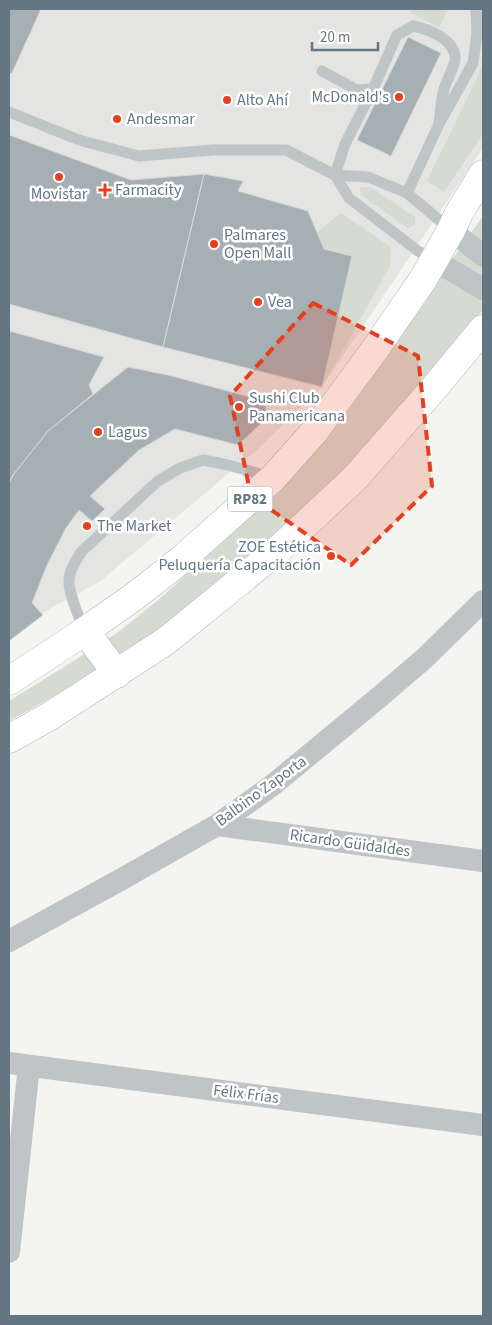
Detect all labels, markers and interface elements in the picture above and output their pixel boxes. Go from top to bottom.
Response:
scale bar [312,20,378,52]
text: 20 m [320,27,350,48]
place label: McDonald's [311,86,389,108]
place label: Alto Ahí [237,89,289,111]
marker: McDonald's [393,91,405,103]
marker: Alto Ahí [221,94,233,106]
place label: Andesmar [127,108,195,130]
marker: Andesmar [111,113,123,125]
marker: Movistar [53,171,65,183]
place label: Farmacity [115,179,182,201]
place label: Movistar [31,183,88,205]
marker: Farmacity [99,184,111,196]
place label: Palmares Open Mall [224,224,291,264]
marker: Palmares Open Mall [208,238,220,250]
place label: Vea [268,291,292,313]
marker: Vea [252,296,264,308]
place label: Sushi Club Panamericana [249,387,345,427]
marker: Sushi Club Panamericana [233,401,245,413]
place label: Lagus [108,421,148,443]
marker: Lagus [92,426,104,438]
road number: RP82 [228,486,272,512]
place label: The Market [97,515,172,537]
marker: The Market [81,520,93,532]
place label: ZOE Estética Peluquería Capacitación [158,536,321,576]
marker: ZOE Estética Peluquería Capacitación [325,550,337,562]
street label: Balbino Zaporta [211,750,311,832]
street label: Ricardo Güidaldes [288,824,412,862]
street label: Félix Frías [212,1079,280,1109]

